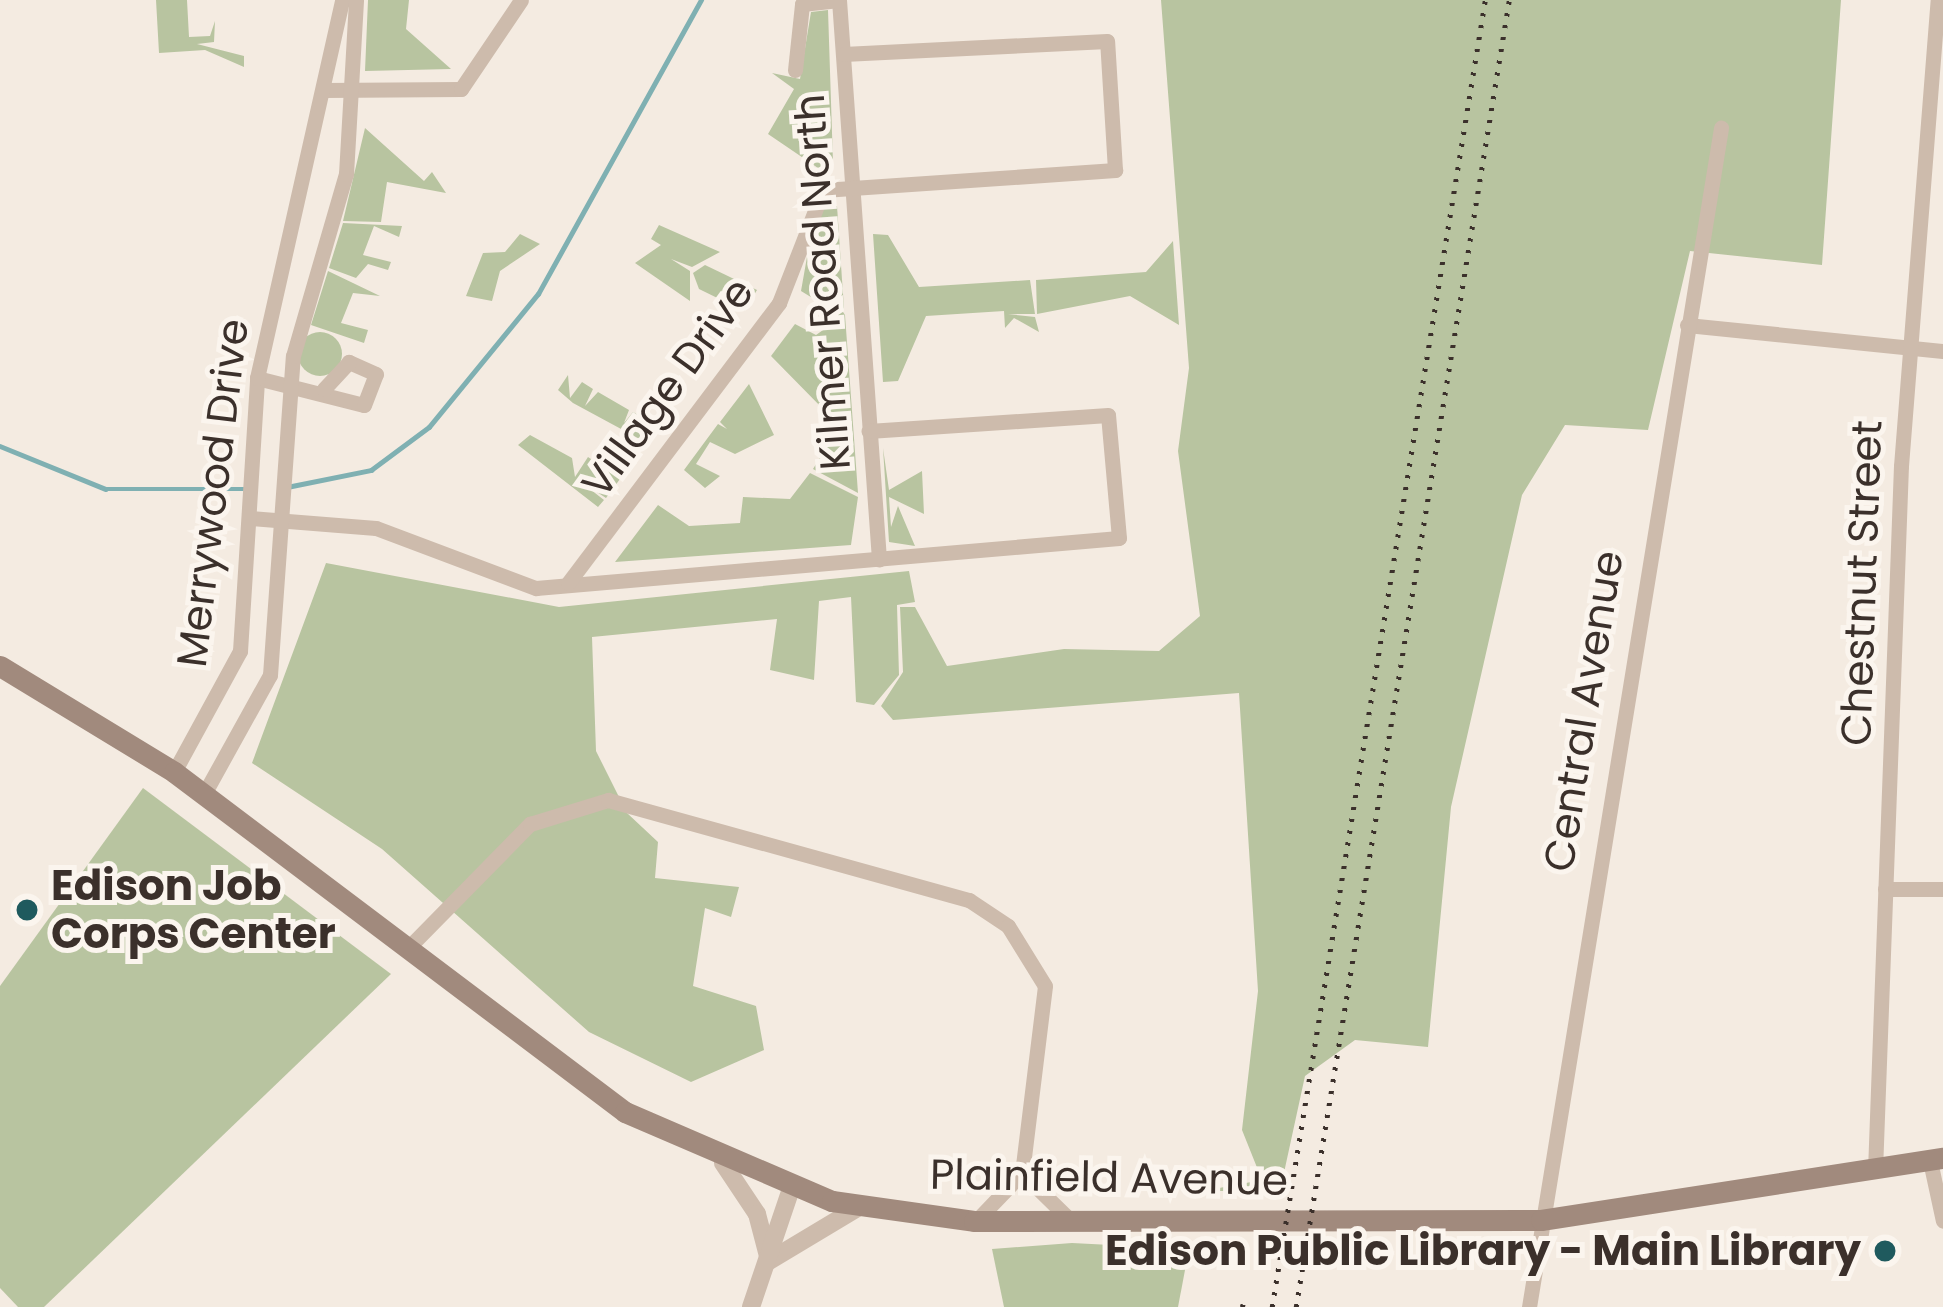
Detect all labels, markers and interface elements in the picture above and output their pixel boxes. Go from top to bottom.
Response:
street label: Kilmer Road North [785,92,861,472]
street label: Village Drive [572,269,764,507]
street label: Merrywood Drive [167,316,259,670]
street label: Chestnut Street [1831,419,1893,747]
street label: Central Avenue [1534,547,1634,875]
place label: Edison Job Corps Center [51,861,336,960]
marker: Edison Job Corps Center [14,897,40,923]
street label: Plainfield Avenue [930,1150,1288,1206]
place label: Edison Public Library - Main Library [1105,1226,1861,1276]
marker: Edison Public Library - Main Library [1872,1238,1898,1264]

